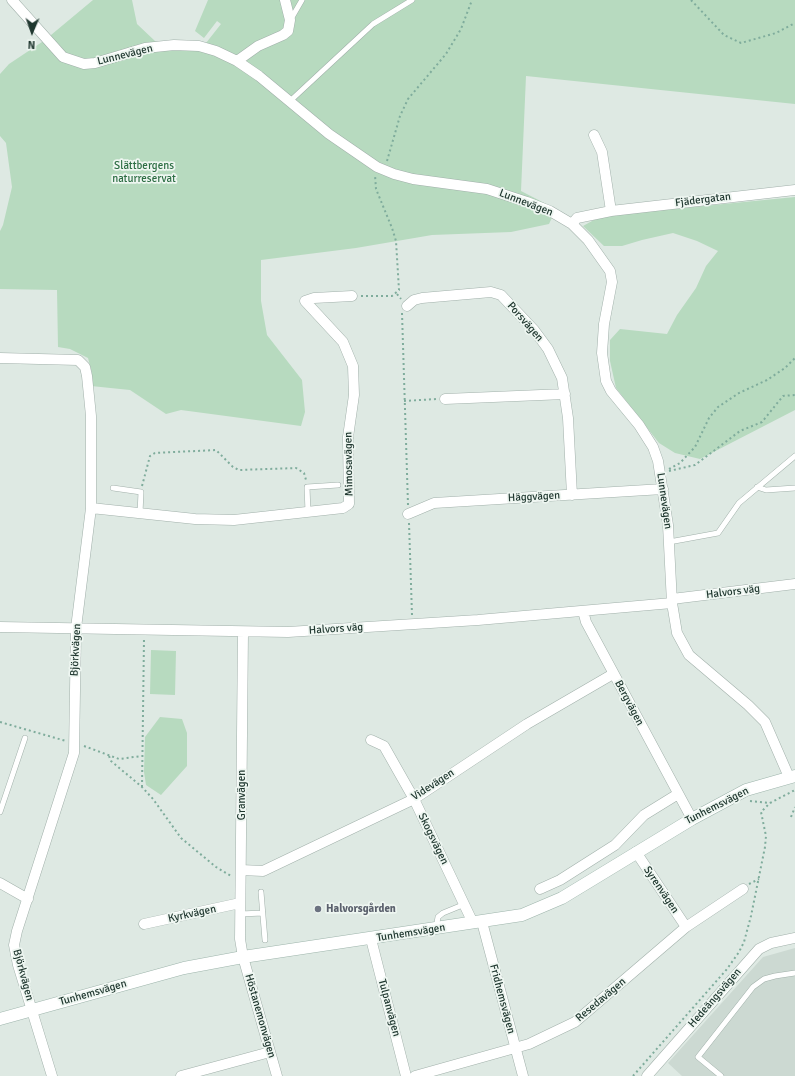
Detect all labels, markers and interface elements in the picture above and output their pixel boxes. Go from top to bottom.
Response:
north arrow [12,12,52,52]
text: N [28,38,36,51]
street label: Lunnevägen [96,42,154,68]
park label: Slättbergens naturreservat [112,159,176,185]
street label: Lunnevägen [497,187,555,219]
street label: Fjädergatan [674,190,732,210]
street label: Porsvägen [504,299,546,345]
street label: Mimosavägen [342,432,356,496]
street label: Lunnevägen [654,472,674,530]
street label: Häggvägen [507,489,561,505]
street label: Halvors väg [705,582,761,602]
street label: Halvors väg [308,621,364,637]
street label: Björkvägen [68,623,84,677]
street label: Bergvägen [611,678,647,728]
street label: Videvägen [409,766,457,804]
street label: Granvägen [235,770,249,820]
street label: Tunhemsvägen [683,784,751,828]
street label: Skogsvägen [415,811,451,867]
street label: Syrenvägen [640,864,682,916]
street label: Kyrkvägen [167,902,217,926]
place label: Halvorsgården [326,902,396,916]
marker: Halvorsgården [313,904,323,914]
street label: Tunhemsvägen [376,921,446,945]
street label: Björkvägen [10,948,36,1002]
street label: Fridhemsvägen [486,963,518,1035]
street label: Hedeängsvägen [686,966,744,1030]
street label: Höstanemonvägen [242,972,278,1060]
street label: Resedavägen [573,975,629,1025]
street label: Tunhemsvägen [58,977,128,1009]
street label: Tulpanvägen [375,978,403,1038]

